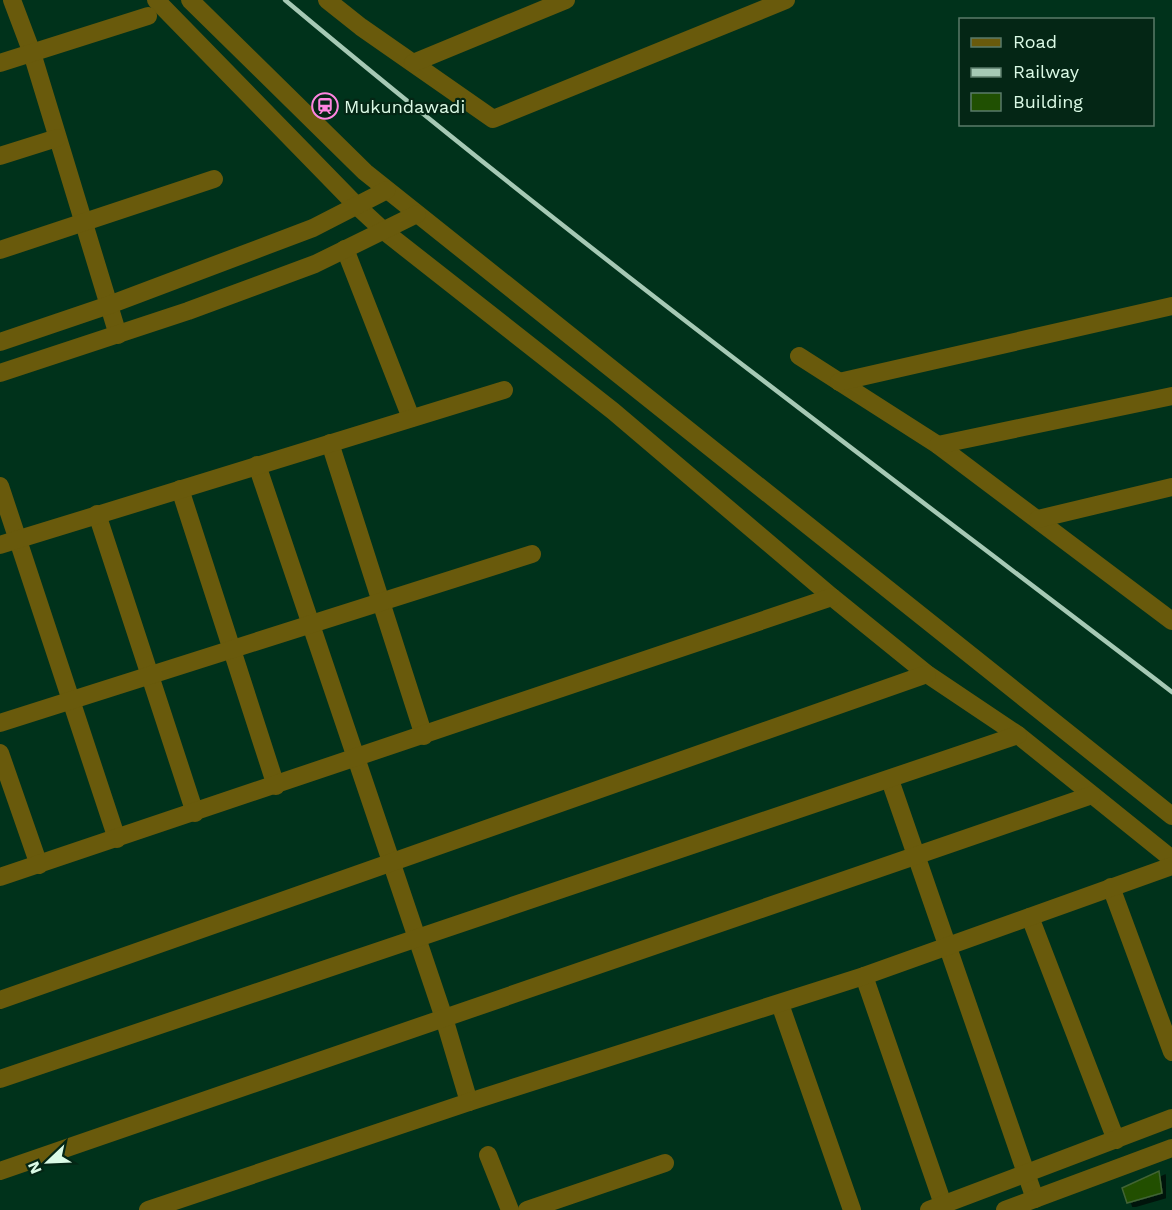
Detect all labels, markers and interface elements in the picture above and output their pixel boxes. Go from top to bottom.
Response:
legend [959,18,1154,126]
text: Road [1013,31,1057,52]
text: Railway [1013,61,1080,82]
station icon: Mukundawadi [310,91,340,121]
text: Building [1013,91,1083,112]
place label: Mukundawadi [344,96,465,117]
north arrow [18,1132,78,1192]
text: N [24,1158,46,1177]

